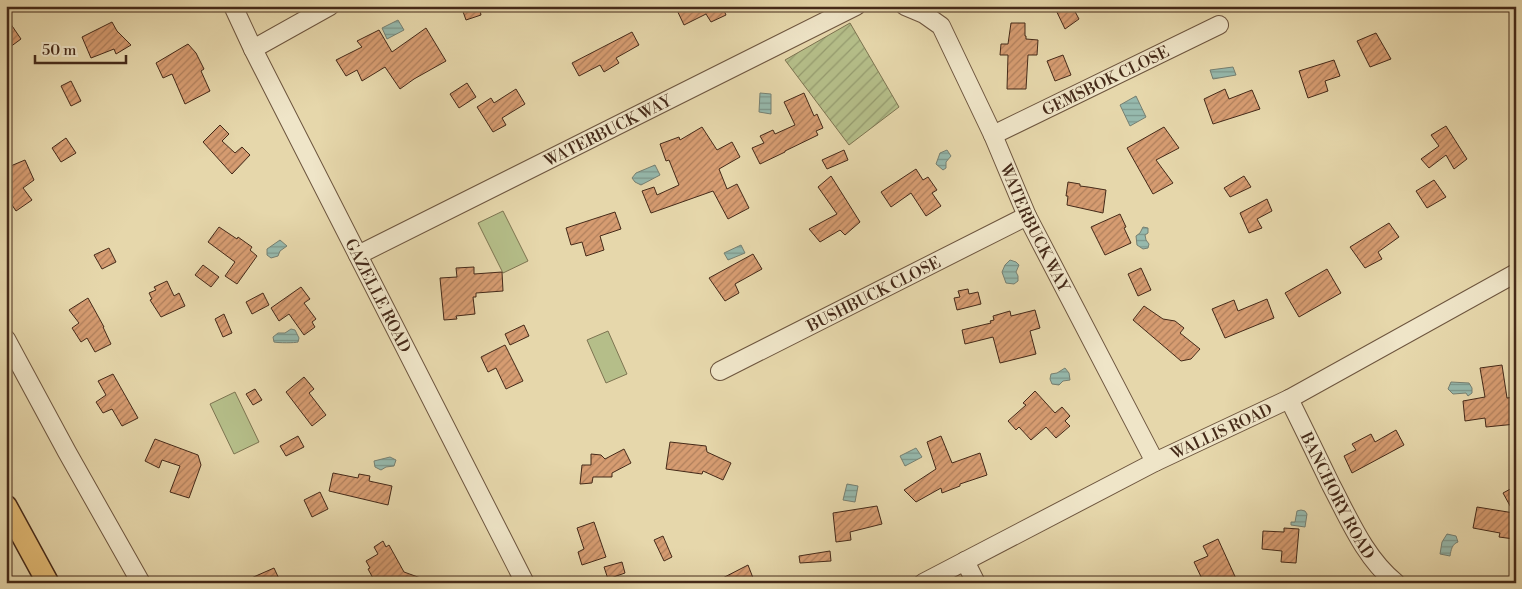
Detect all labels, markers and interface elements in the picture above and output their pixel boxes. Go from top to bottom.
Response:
scale bar [35,32,126,64]
text: 50 m [42,41,76,60]
street label: GEMSBOK CLOSE [1039,42,1173,121]
street label: WATERBUCK WAY [540,90,676,172]
street label: WATERBUCK WAY [995,160,1074,297]
street label: GAZELLE ROAD [340,236,415,356]
street label: BUSHBUCK CLOSE [803,252,944,337]
street label: WALLIS ROAD [1167,399,1276,465]
street label: BANCHORY ROAD [1295,428,1379,563]

